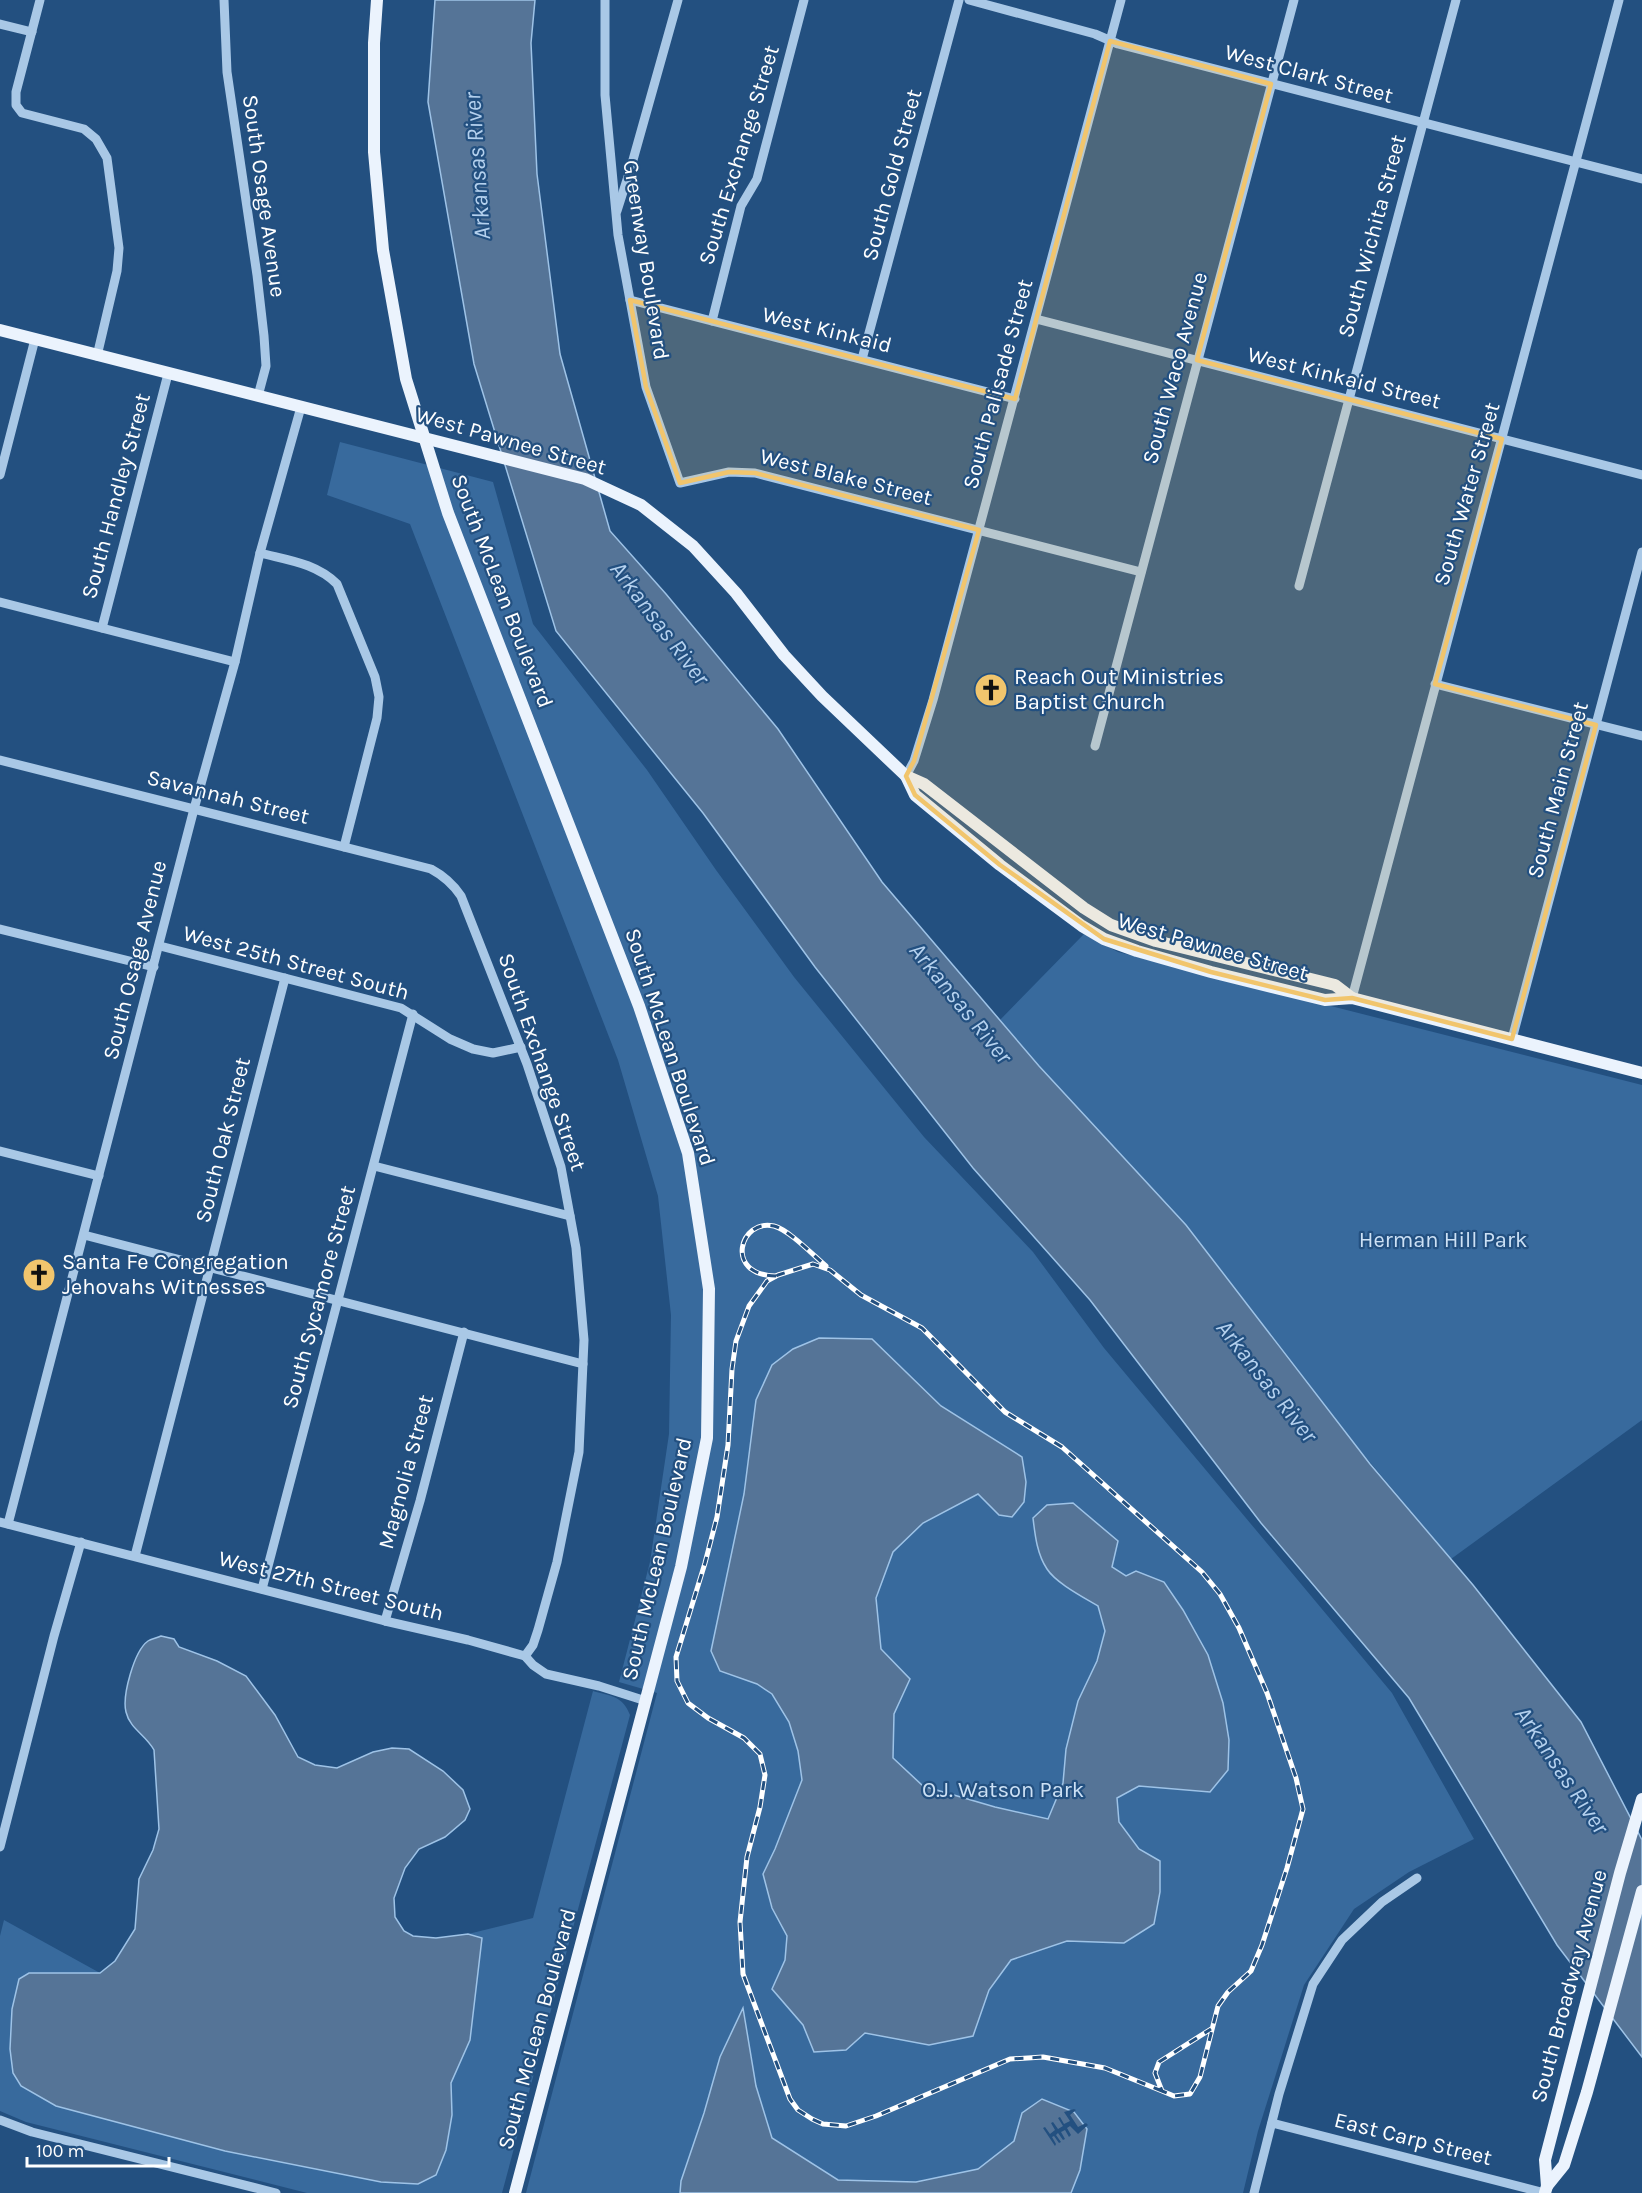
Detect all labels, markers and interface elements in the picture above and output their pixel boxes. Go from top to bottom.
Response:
street label: West Clark Street [1222,39,1396,109]
street label: South Exchange Street [693,42,785,268]
street label: South Gold Street [857,86,927,264]
water label: Arkansas River [458,91,496,241]
street label: South Osage Avenue [237,93,291,299]
street label: South Wichita Street [1332,132,1412,340]
street label: Greenway Boulevard [617,158,675,362]
street label: South Waco Avenue [1137,269,1213,467]
street label: South Palisade Street [957,276,1039,492]
street label: West Kinkaid [760,301,894,359]
street label: West Kinkaid Street [1245,341,1443,415]
street label: South Handley Street [76,390,156,602]
street label: South Water Street [1428,399,1506,589]
street label: West Pawnee Street [413,401,609,481]
street label: West Blake Street [757,443,935,511]
street label: South McLean Boulevard [445,470,559,712]
water label: Arkansas River [604,556,716,691]
place label: Reach Out Ministries Baptist Church [1014,664,1224,715]
church icon: Reach Out Ministries Baptist Church [973,672,1009,708]
street label: South Main Street [1522,699,1594,881]
street label: Savannah Street [144,764,312,830]
street label: South Osage Avenue [98,858,172,1062]
street label: West Pawnee Street [1115,907,1311,987]
street label: West 25th Street South [180,920,412,1006]
street label: South McLean Boulevard [619,925,721,1169]
water label: Arkansas River [904,937,1019,1070]
street label: South Exchange Street [493,950,591,1174]
street label: South Oak Street [190,1055,256,1225]
street label: South Sycamore Street [277,1183,361,1411]
park label: Herman Hill Park [1359,1227,1527,1253]
place label: Santa Fe Congregation Jehovahs Witnesses [62,1249,289,1300]
church icon: Santa Fe Congregation Jehovahs Witnesses [21,1257,57,1293]
water label: Arkansas River [1210,1314,1324,1448]
street label: Magnolia Street [373,1392,439,1552]
street label: South McLean Boulevard [616,1435,698,1683]
street label: West 27th Street South [216,1545,446,1627]
water label: Arkansas River [1509,1701,1615,1840]
park label: O.J. Watson Park [922,1777,1084,1803]
street label: South Broadway Avenue [1525,1867,1613,2105]
street label: South McLean Boulevard [492,1906,582,2152]
street label: East Carp Street [1331,2107,1495,2171]
scale bar [27,2130,170,2168]
text: 100 m [36,2140,84,2162]

